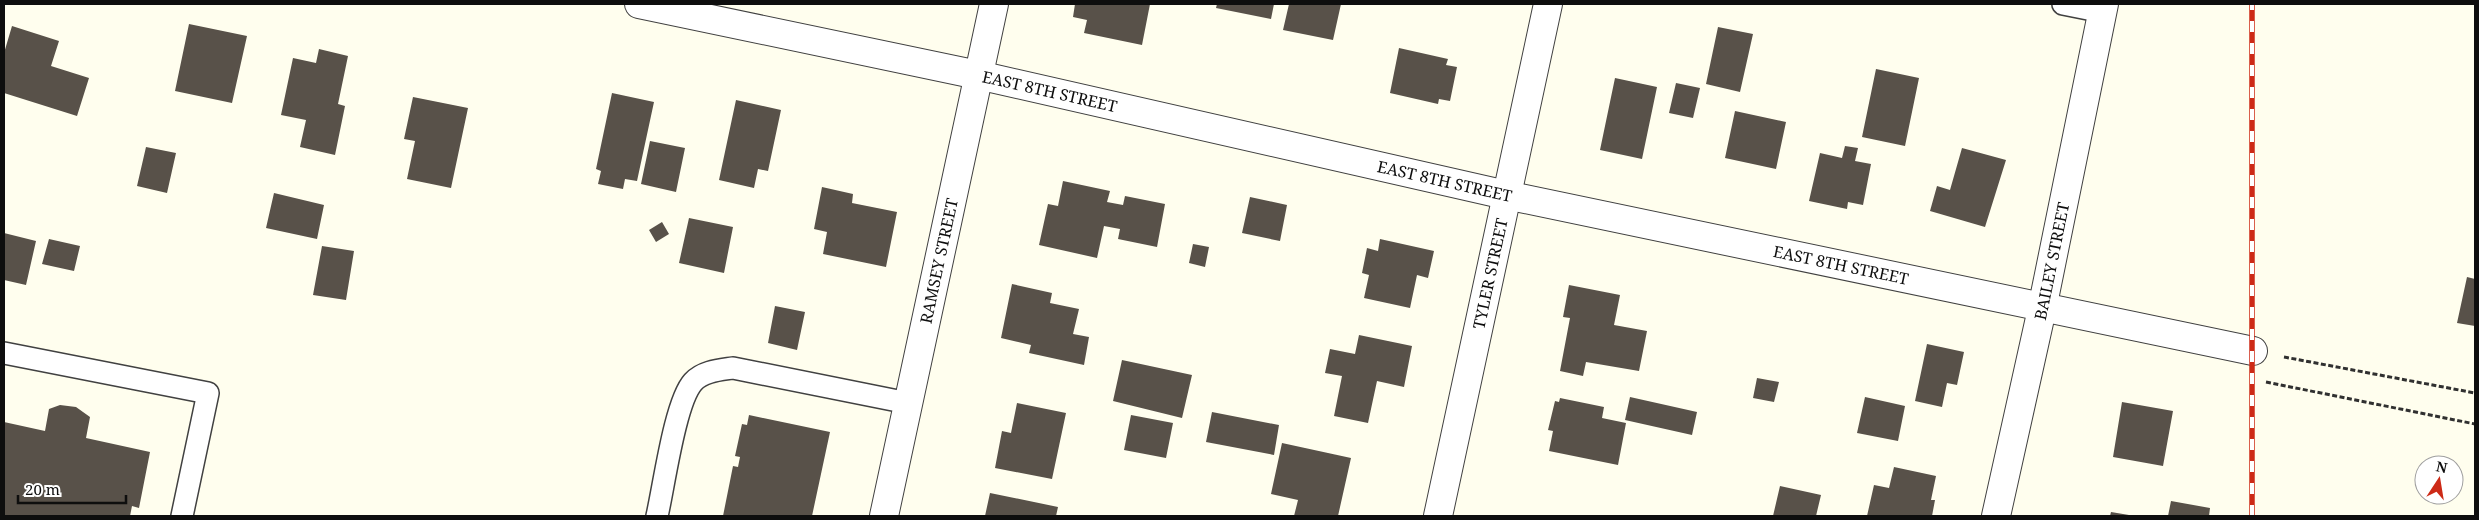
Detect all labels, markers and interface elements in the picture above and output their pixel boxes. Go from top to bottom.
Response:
street label: EAST 8TH STREET [980,65,1120,117]
street label: EAST 8TH STREET [1375,155,1514,207]
street label: RAMSEY STREET [915,196,963,326]
street label: BAILEY STREET [2029,200,2074,322]
street label: TYLER STREET [1467,216,1513,331]
street label: EAST 8TH STREET [1771,240,1911,290]
north arrow [2414,455,2464,505]
text: N [2434,456,2449,477]
scale bar [18,472,125,504]
text: 20 m [25,479,60,499]

